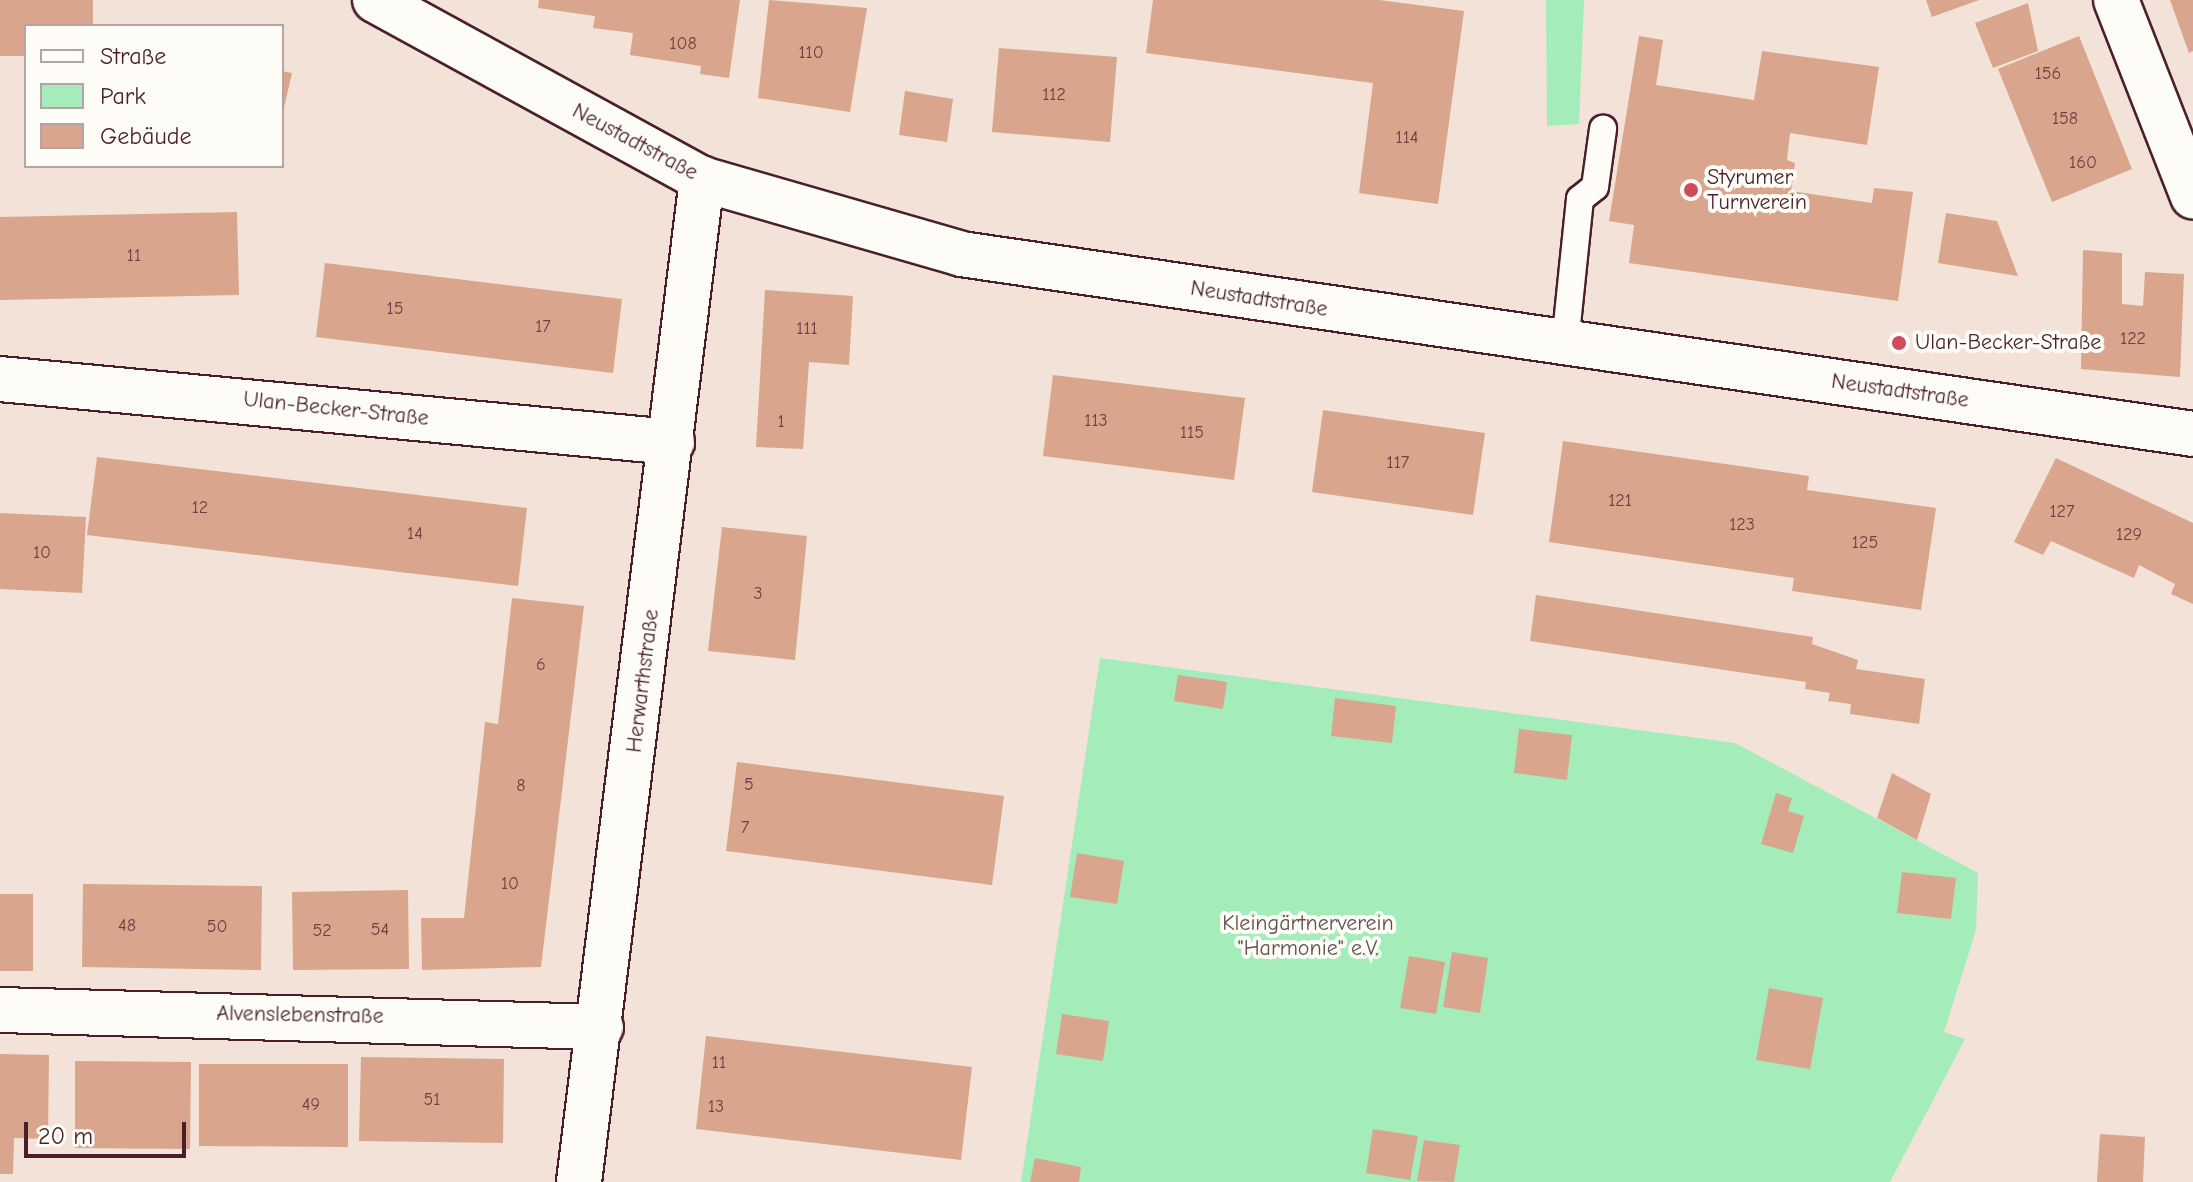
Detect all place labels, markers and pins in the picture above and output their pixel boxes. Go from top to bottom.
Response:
place label: Styrumer Turnverein [1707,164,1807,216]
marker: Styrumer Turnverein [1682,181,1700,199]
place label: Ulan-Becker-Straße [1915,330,2101,356]
marker: Ulan-Becker-Straße [1890,334,1908,352]

